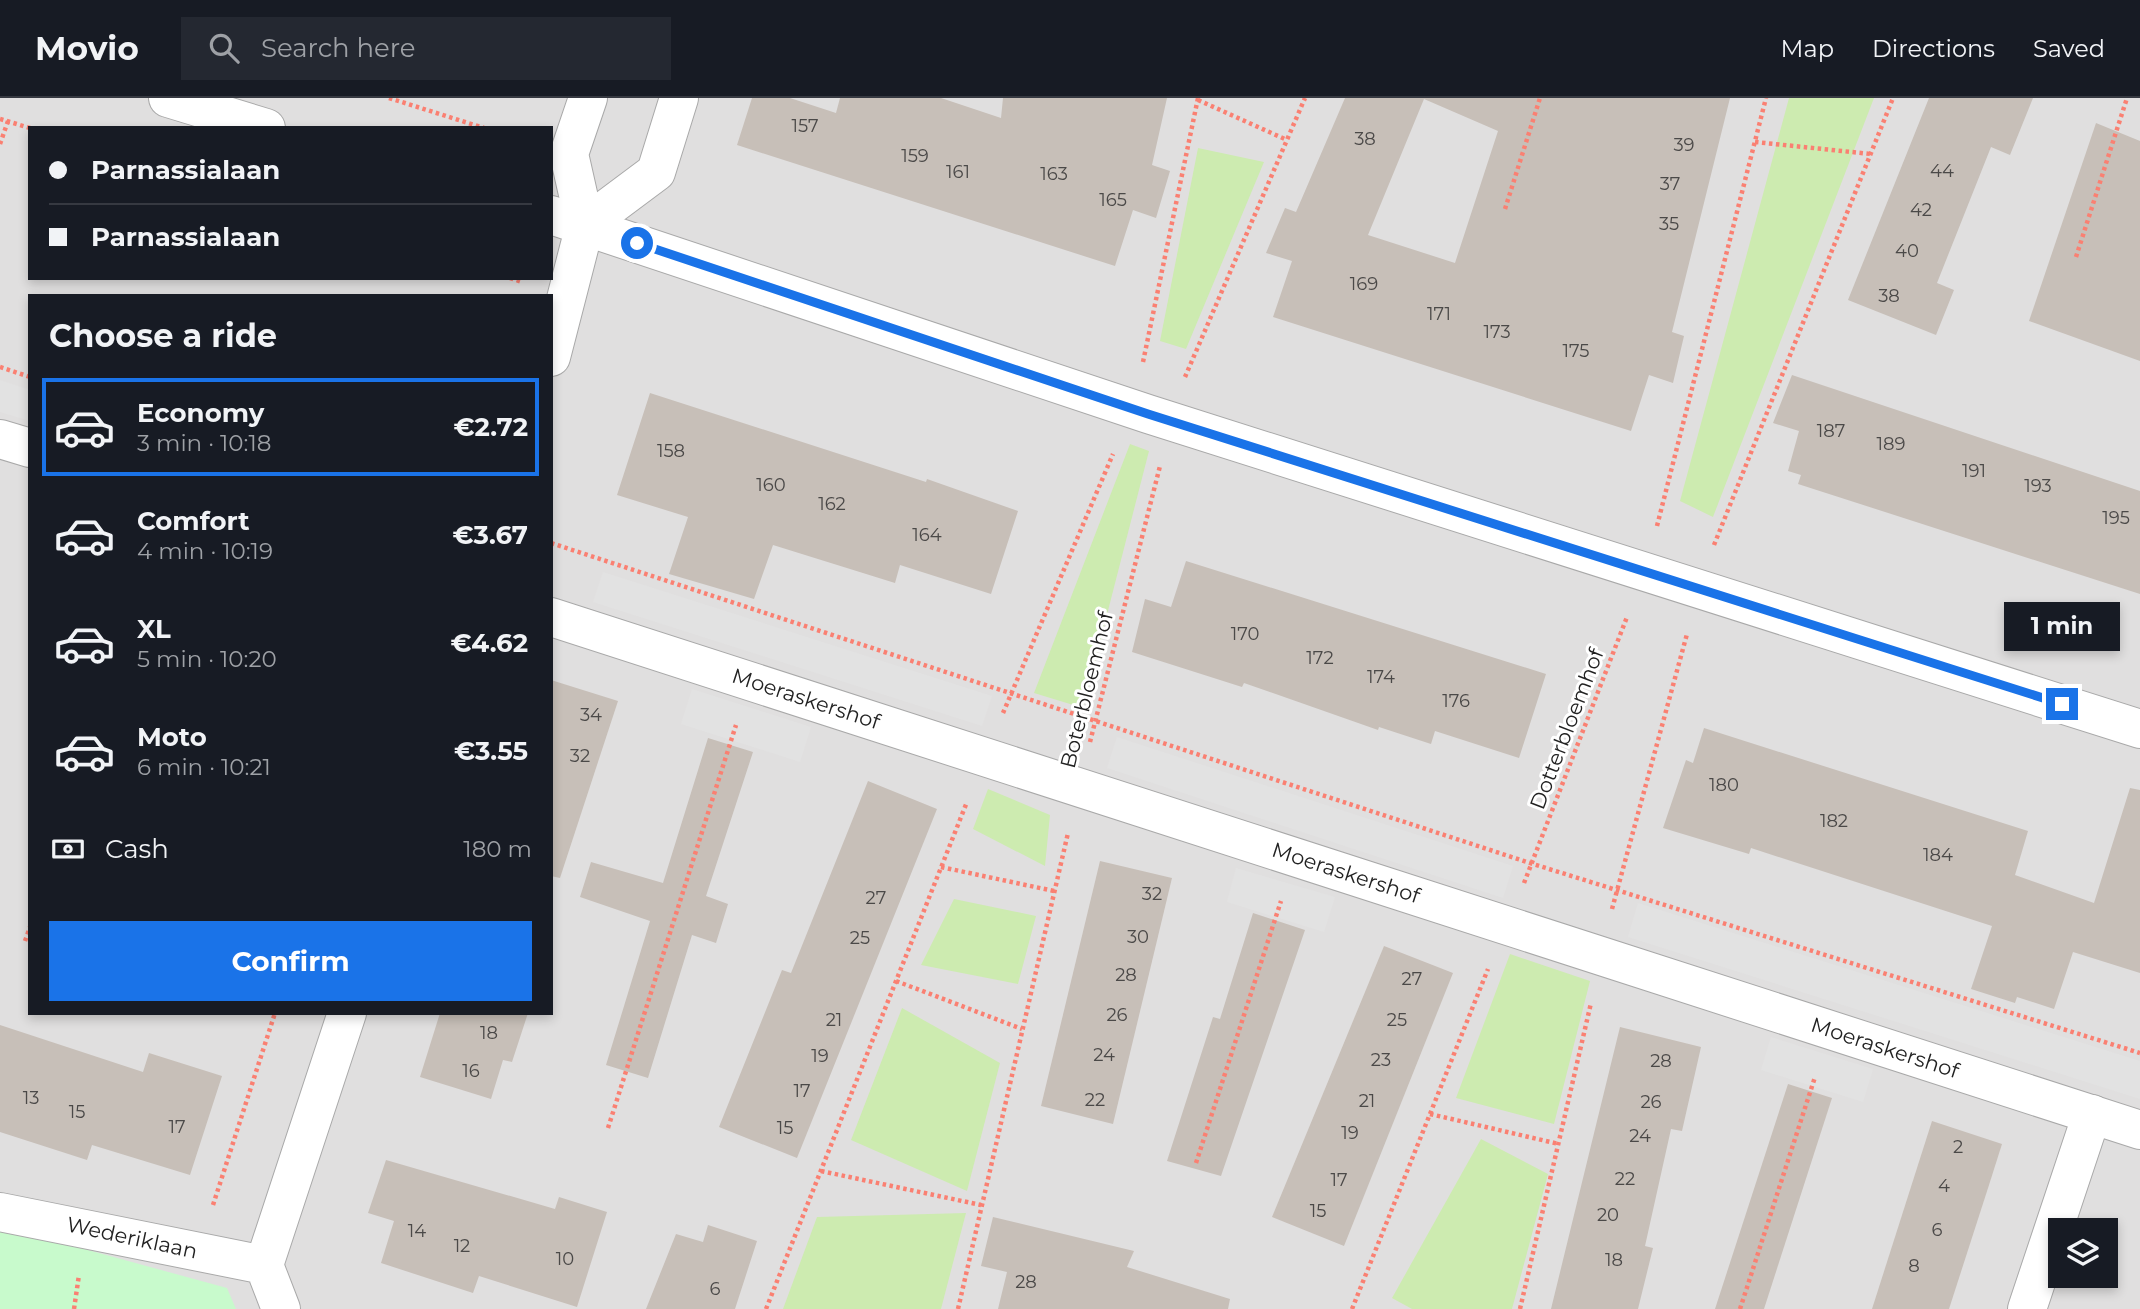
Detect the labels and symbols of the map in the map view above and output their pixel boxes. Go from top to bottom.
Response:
house number: 157 [791,115,819,137]
house number: 38 [1354,128,1376,150]
house number: 39 [1673,134,1695,156]
house number: 159 [901,145,929,167]
house number: 44 [1930,160,1954,182]
house number: 161 [946,161,970,183]
house number: 163 [1040,163,1068,185]
house number: 37 [1660,173,1680,195]
house number: 165 [1099,189,1127,211]
house number: 42 [1910,199,1932,221]
house number: 35 [1659,213,1679,235]
route start [621,227,653,259]
house number: 40 [1895,240,1919,262]
house number: 169 [1350,273,1378,295]
house number: 38 [1878,285,1900,307]
house number: 171 [1427,303,1451,325]
house number: 173 [1483,321,1511,343]
house number: 175 [1563,340,1589,362]
house number: 187 [1817,420,1845,442]
house number: 189 [1877,433,1906,455]
house number: 158 [657,440,685,462]
house number: 191 [1962,460,1986,482]
house number: 160 [756,474,786,496]
house number: 193 [2024,475,2052,497]
house number: 162 [818,493,846,515]
house number: 195 [2102,507,2130,529]
house number: 164 [912,524,942,546]
callout: 1 min [2004,602,2120,652]
street label: Boterbloemhof [1055,608,1118,771]
house number: 170 [1231,623,1259,645]
street label: Dotterbloemhof [1524,644,1609,813]
house number: 172 [1306,647,1334,669]
street label: Moeraskershof [729,663,884,734]
house number: 174 [1367,666,1395,688]
route end [2046,688,2078,720]
house number: 176 [1442,690,1470,712]
house number: 34 [580,704,602,726]
house number: 32 [570,745,590,767]
house number: 180 [1709,774,1739,796]
house number: 182 [1820,810,1848,832]
street label: Moeraskershof [1269,837,1424,908]
house number: 184 [1923,844,1953,866]
house number: 32 [1142,883,1162,905]
house number: 27 [866,887,886,909]
house number: 30 [1127,926,1149,948]
house number: 25 [850,927,870,949]
house number: 28 [1115,964,1137,986]
house number: 27 [1402,968,1422,990]
house number: 26 [1106,1004,1128,1026]
house number: 21 [826,1009,842,1031]
house number: 25 [1387,1009,1407,1031]
street label: Moeraskershof [1808,1012,1963,1083]
house number: 18 [480,1022,498,1044]
house number: 24 [1093,1044,1115,1066]
house number: 19 [811,1045,829,1067]
house number: 23 [1371,1049,1391,1071]
house number: 28 [1650,1050,1672,1072]
house number: 16 [462,1060,480,1082]
house number: 17 [793,1080,811,1102]
house number: 13 [23,1087,39,1109]
house number: 22 [1085,1089,1105,1111]
house number: 21 [1359,1090,1375,1112]
house number: 26 [1640,1091,1662,1113]
house number: 15 [69,1101,85,1123]
house number: 17 [168,1116,186,1138]
house number: 15 [777,1117,793,1139]
house number: 19 [1341,1122,1359,1144]
house number: 24 [1629,1125,1651,1147]
house number: 2 [1953,1136,1963,1158]
house number: 22 [1615,1168,1635,1190]
house number: 17 [1330,1169,1348,1191]
house number: 4 [1938,1175,1950,1197]
house number: 15 [1310,1200,1326,1222]
house number: 20 [1597,1204,1619,1226]
street label: Wederiklaan [65,1211,200,1264]
house number: 6 [1932,1219,1943,1241]
house number: 14 [408,1220,426,1242]
house number: 12 [454,1235,470,1257]
house number: 10 [556,1248,574,1270]
house number: 18 [1605,1249,1623,1271]
house number: 8 [1908,1255,1920,1277]
house number: 28 [1015,1271,1037,1293]
house number: 6 [710,1278,721,1300]

